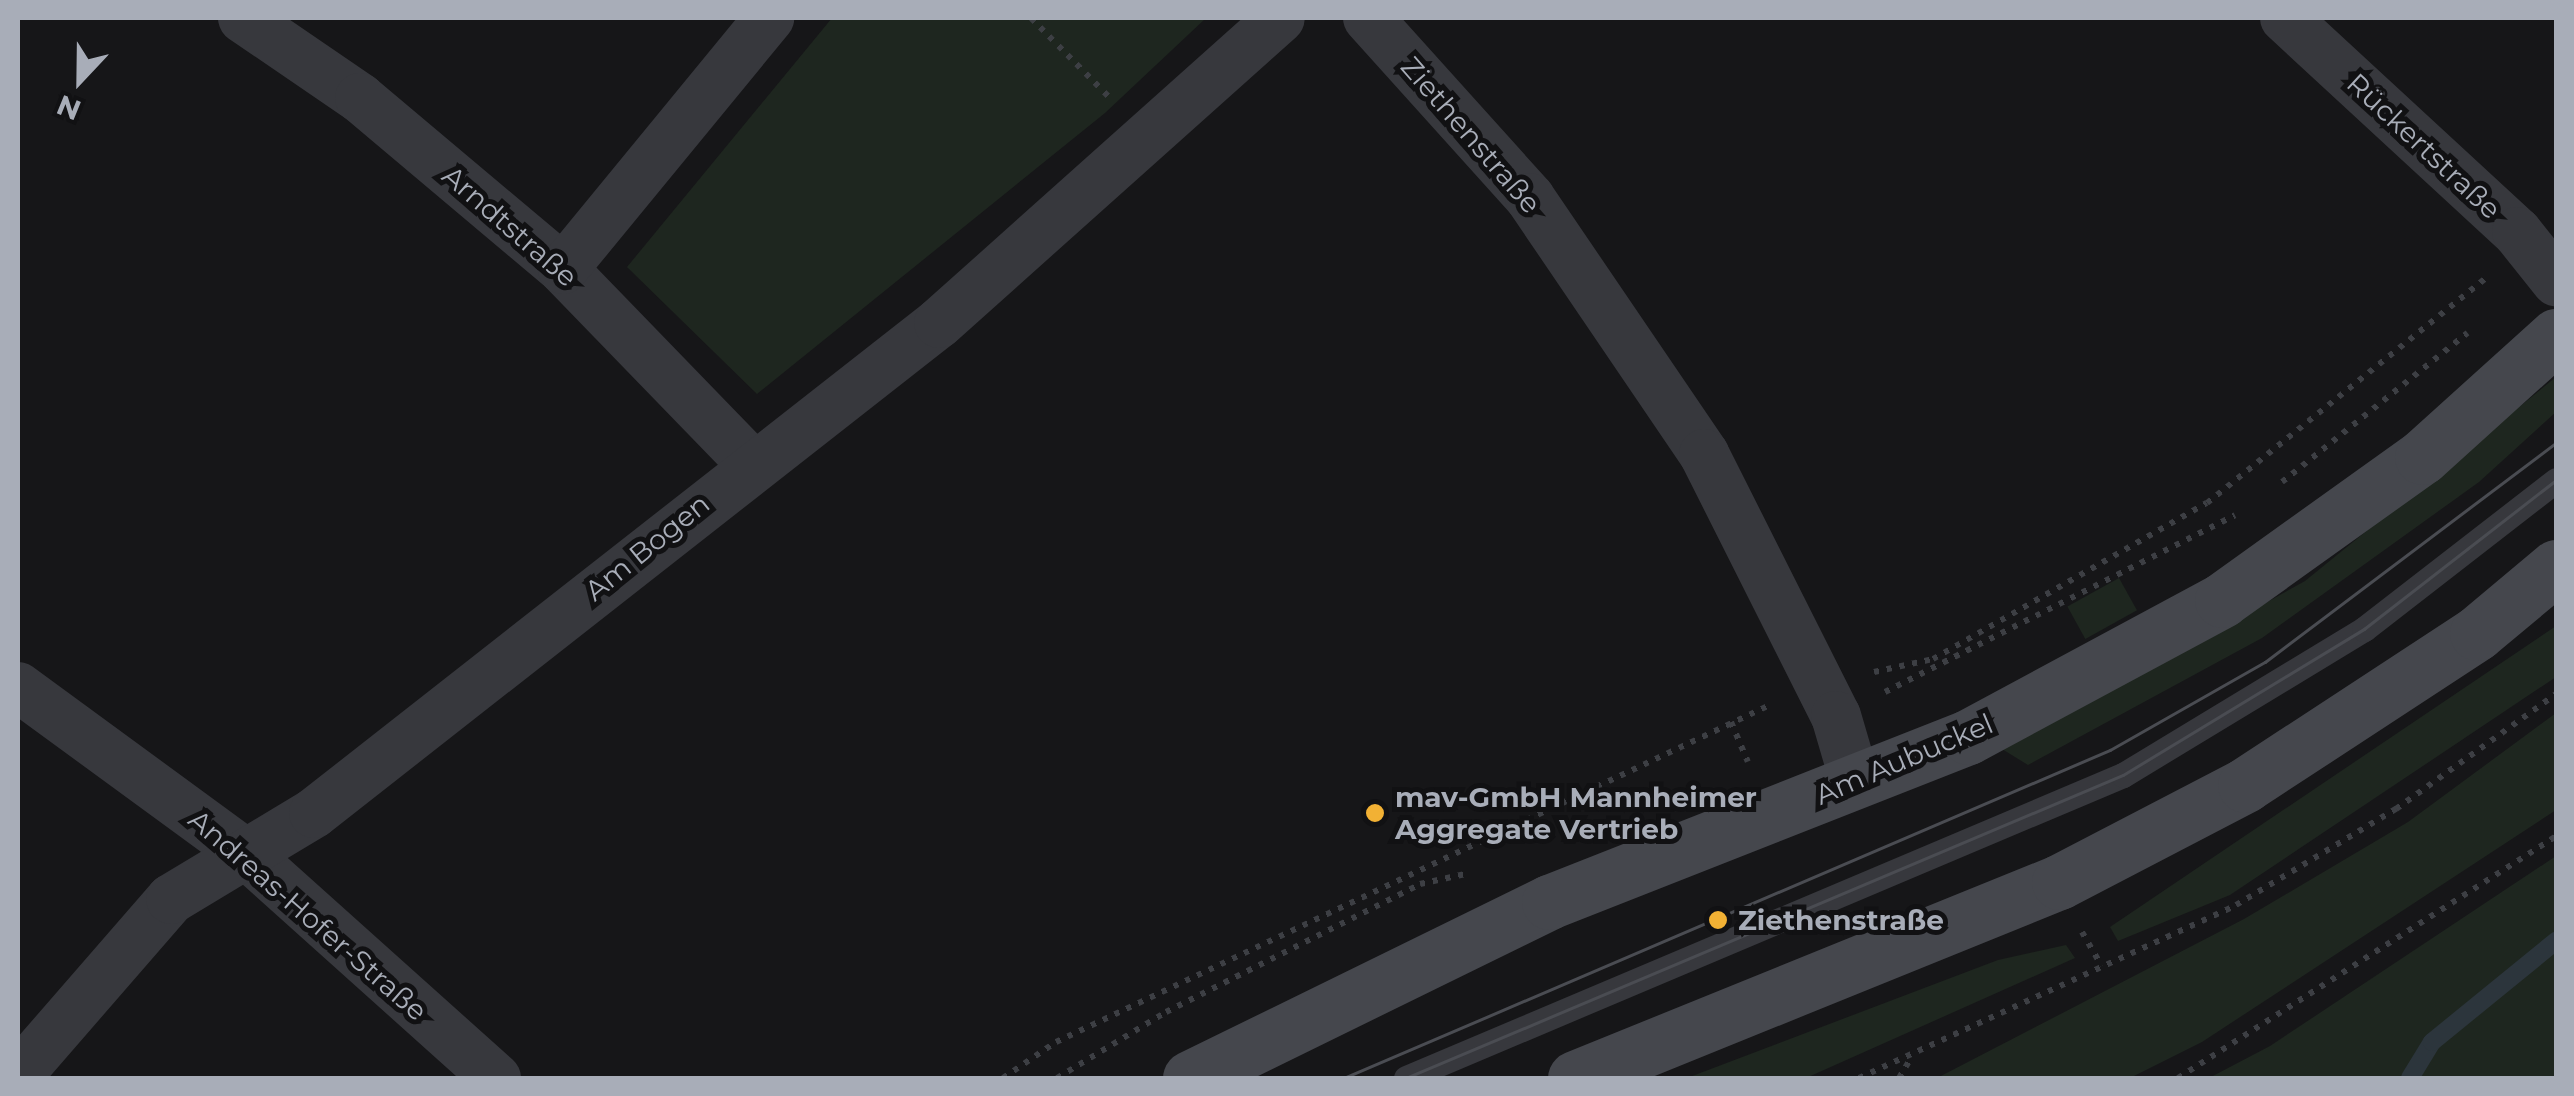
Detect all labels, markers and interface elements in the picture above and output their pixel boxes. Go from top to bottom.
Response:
north arrow [30,30,130,130]
street label: Ziethenstraße [1394,50,1548,220]
street label: Rückertstraße [2340,66,2508,226]
text: N [52,88,86,128]
street label: Arndtstraße [436,158,584,294]
street label: Am Bogen [578,486,716,608]
street label: Am Aubuckel [1810,706,1998,812]
place label: mav-GmbH Mannheimer Aggregate Vertrieb [1395,780,1757,846]
street label: Andreas-Hofer-Straße [182,802,434,1028]
marker: mav-GmbH Mannheimer Aggregate Vertrieb [1364,802,1386,824]
place label: Ziethenstraße [1738,903,1944,937]
marker: Ziethenstraße [1707,909,1729,931]

